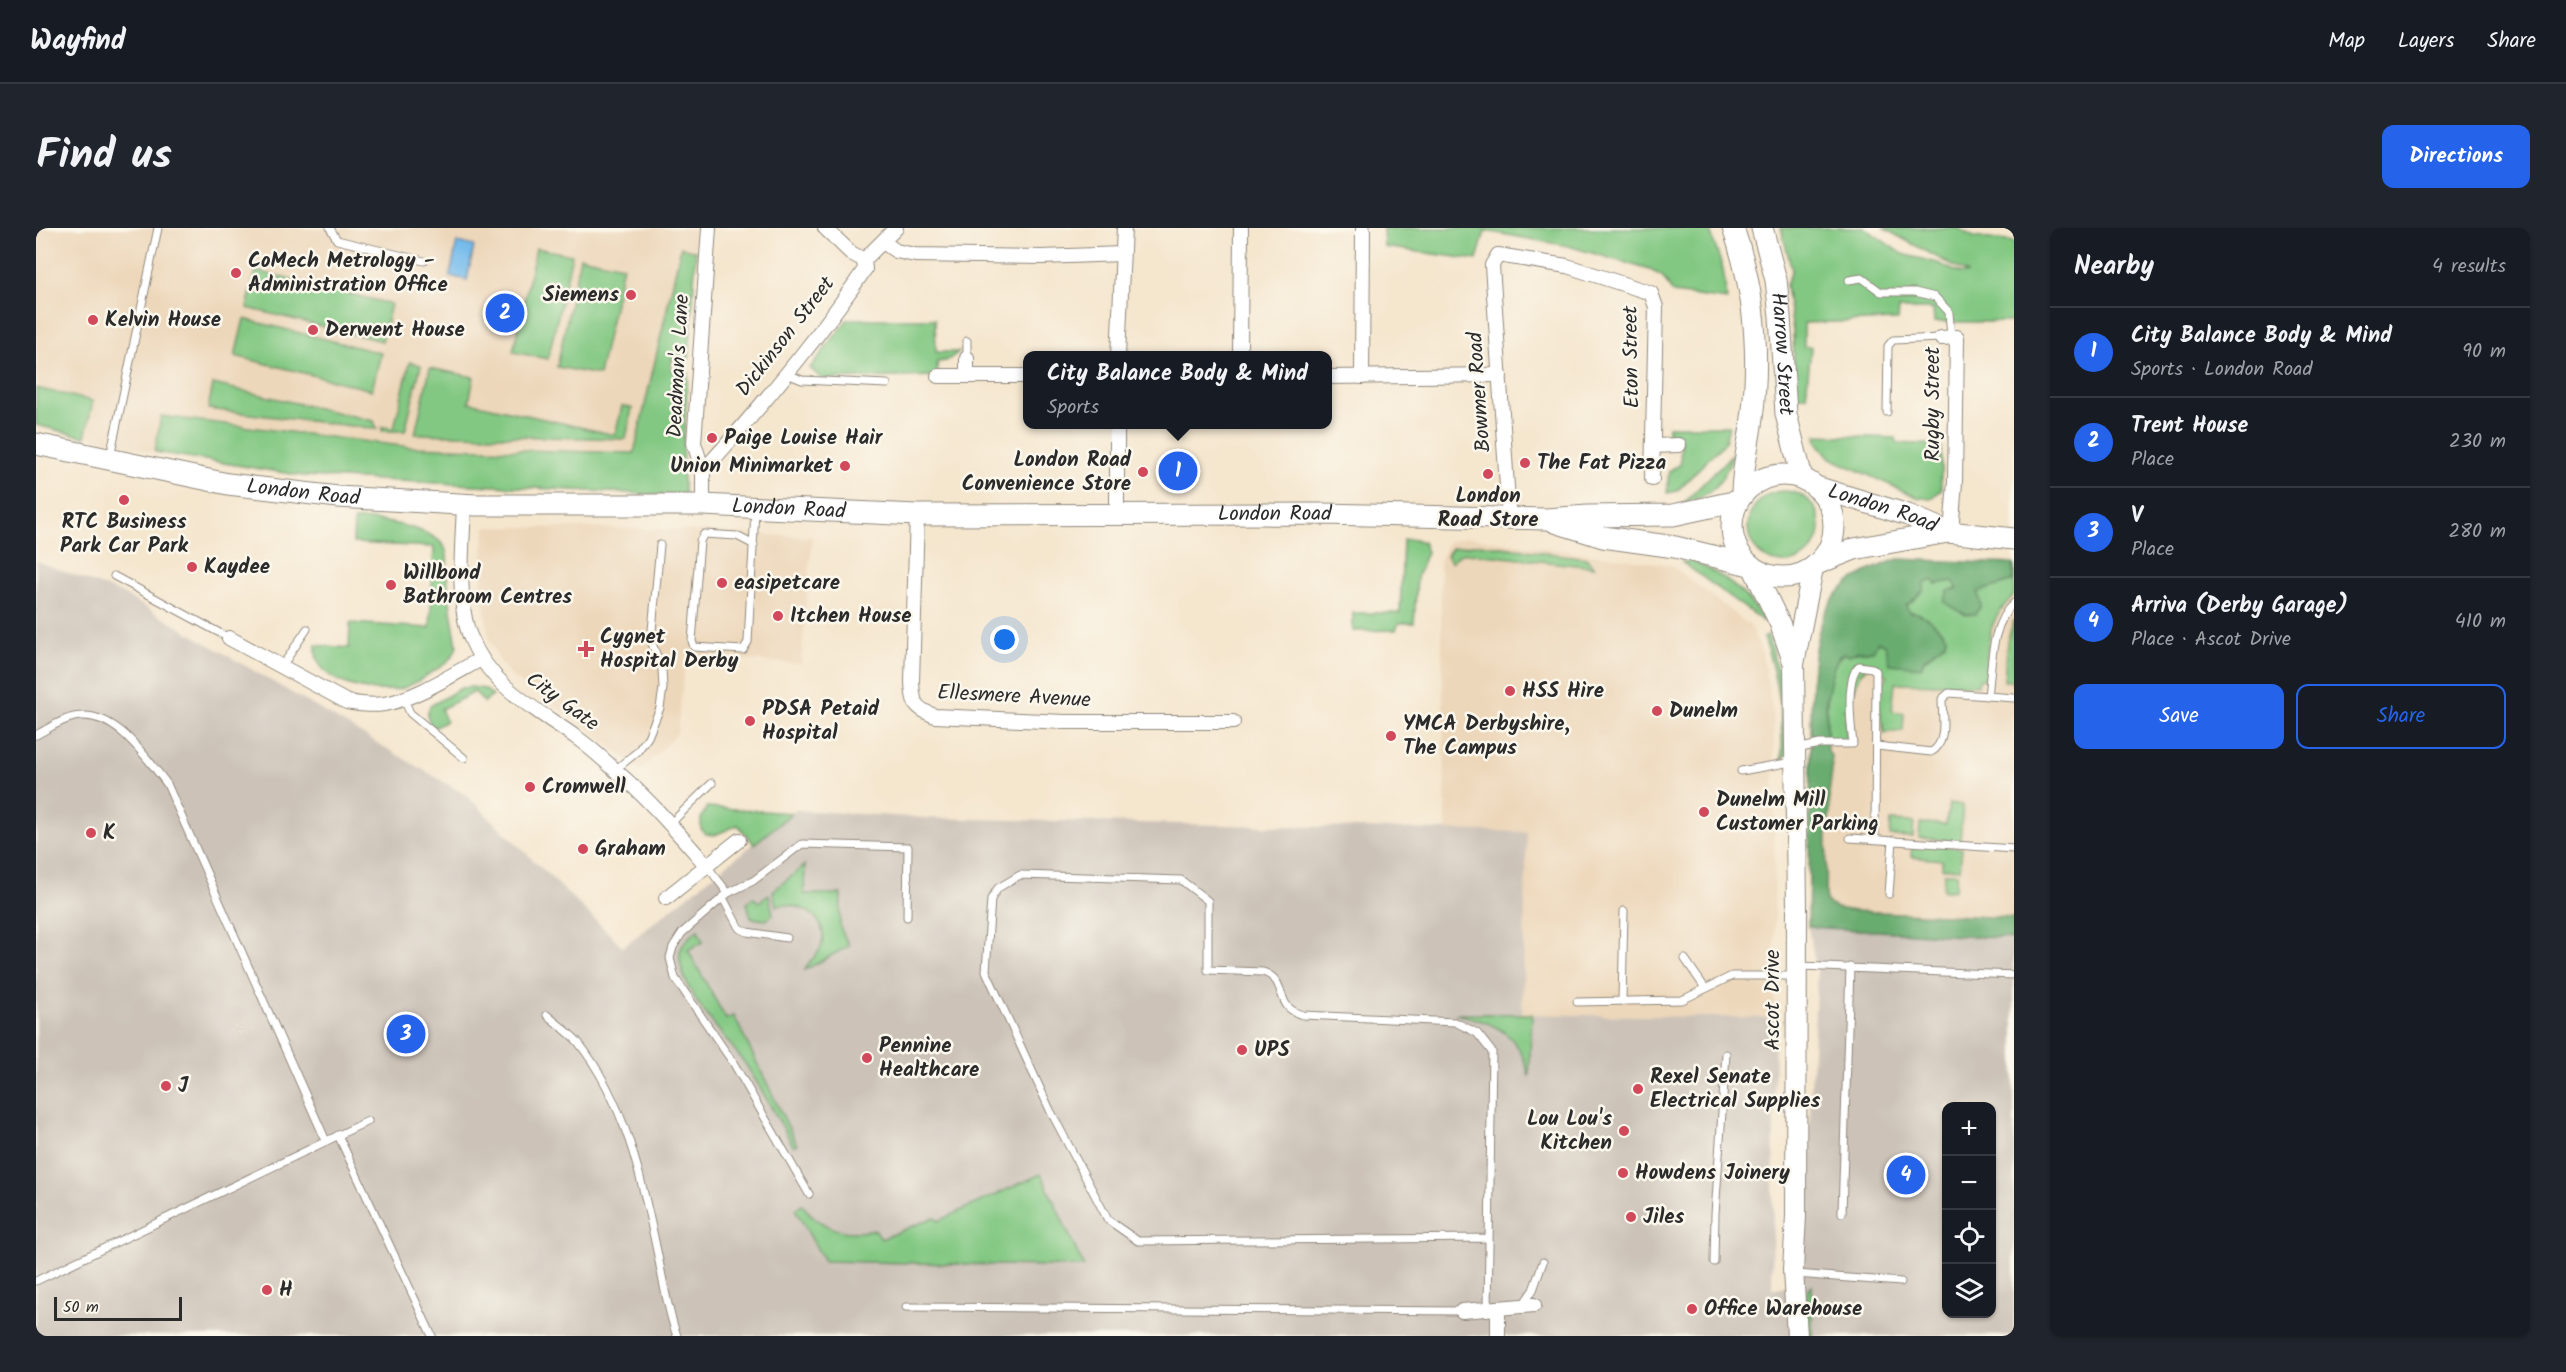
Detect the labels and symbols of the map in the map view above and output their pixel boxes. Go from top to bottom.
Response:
place label: CoMech Metrology - Administration Office [248,245,448,302]
marker: CoMech Metrology - Administration Office [229,266,243,280]
street label: Dickinson Street [728,269,844,404]
place label: Siemens [543,279,619,312]
marker: Siemens [624,288,638,302]
pin: 2 [486,290,524,335]
street label: Harrow Street [1761,291,1803,417]
street label: Deadman's Lane [659,293,699,438]
place label: Kelvin House [105,304,221,337]
street label: Eton Street [1615,304,1649,409]
marker: Kelvin House [86,313,100,327]
place label: Derwent House [325,314,465,347]
marker: Derwent House [306,323,320,337]
street label: Bowmer Road [1459,330,1501,453]
street label: Rugby Street [1917,346,1950,461]
place label: Paige Louise Hair [724,422,884,455]
marker: Paige Louise Hair [705,431,719,445]
place label: London Road Convenience Store [962,444,1132,501]
place label: The Fat Pizza [1537,447,1666,480]
pin: 1 [1158,448,1198,494]
place label: Union Minimarket [670,450,834,483]
marker: The Fat Pizza [1518,456,1532,470]
marker: Union Minimarket [838,459,852,473]
marker: London Road Convenience Store [1136,465,1150,479]
marker: London Road Store [1481,467,1495,481]
street label: London Road [245,470,362,515]
street label: London Road [1824,475,1943,542]
place label: London Road Store [1438,480,1538,537]
street label: London Road [731,490,847,528]
marker: RTC Business Park Car Park [117,493,131,507]
street label: London Road [1218,497,1332,531]
place label: RTC Business Park Car Park [60,506,189,563]
place label: Kaydee [204,551,270,584]
place label: Willbond Bathroom Centres [403,557,572,614]
marker: Kaydee [185,560,199,574]
place label: easipetcare [734,567,840,600]
marker: easipetcare [715,576,729,590]
marker: Willbond Bathroom Centres [384,578,398,592]
place label: Itchen House [790,600,912,633]
marker: Itchen House [771,609,785,623]
place label: Cygnet Hospital Derby [600,621,738,678]
your location [990,625,1019,654]
marker: Cygnet Hospital Derby [577,640,595,658]
street label: City Gate [518,664,606,740]
place label: HSS Hire [1522,675,1604,708]
street label: Ellesmere Avenue [936,676,1092,718]
marker: HSS Hire [1503,684,1517,698]
place label: PDSA Petaid Hospital [762,693,880,750]
place label: Dunelm [1669,695,1738,728]
marker: Dunelm [1650,704,1664,718]
place label: YMCA Derbyshire, The Campus [1403,708,1570,765]
marker: PDSA Petaid Hospital [743,714,757,728]
marker: YMCA Derbyshire, The Campus [1384,729,1398,743]
place label: Cromwell [542,771,626,804]
marker: Cromwell [523,780,537,794]
place label: Dunelm Mill Customer Parking [1716,784,1879,841]
marker: Dunelm Mill Customer Parking [1697,805,1711,819]
place label: K [103,817,116,850]
marker: K [84,826,98,840]
place label: Graham [595,833,666,866]
marker: Graham [576,842,590,856]
street label: Ascot Drive [1757,949,1790,1050]
pin: 3 [386,1012,425,1056]
place label: Pennine Healthcare [879,1030,979,1087]
place label: UPS [1254,1034,1290,1067]
marker: UPS [1235,1043,1249,1057]
marker: Pennine Healthcare [860,1051,874,1065]
place label: Rexel Senate Electrical Supplies [1650,1061,1821,1118]
place label: J [178,1070,189,1103]
marker: J [159,1079,173,1093]
marker: Rexel Senate Electrical Supplies [1631,1082,1645,1096]
place label: Lou Lou's Kitchen [1527,1103,1612,1160]
marker: Lou Lou's Kitchen [1617,1124,1631,1138]
pin: 4 [1886,1152,1926,1198]
place label: Howdens Joinery [1635,1157,1790,1190]
marker: Howdens Joinery [1616,1166,1630,1180]
place label: Jiles [1643,1201,1684,1234]
marker: Jiles [1624,1210,1638,1224]
place label: H [279,1274,293,1307]
marker: H [260,1283,274,1297]
place label: Office Warehouse [1704,1293,1862,1326]
scale bar [54,1294,182,1322]
marker: Office Warehouse [1685,1302,1699,1316]

